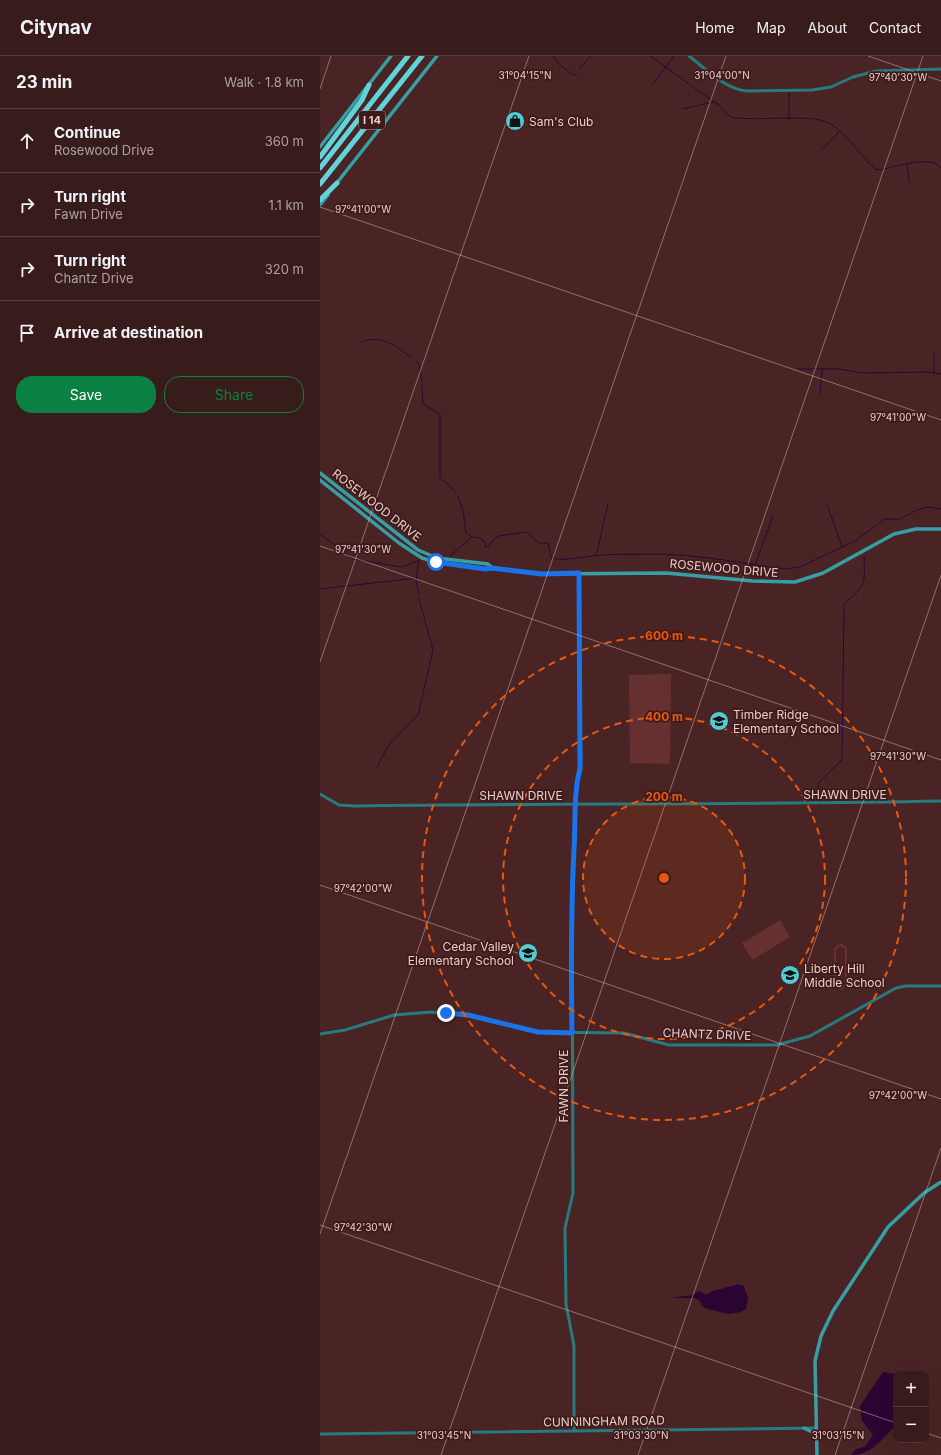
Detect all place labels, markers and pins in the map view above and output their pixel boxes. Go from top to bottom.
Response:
shop icon: Sam's Club [504,110,526,132]
place label: Sam's Club [529,114,593,129]
place label: Timber Ridge Elementary School [733,707,839,736]
school or university icon: Timber Ridge Elementary School [708,710,730,732]
centre of rings [657,871,671,885]
place label: Cedar Valley Elementary School [408,939,514,968]
school or university icon: Cedar Valley Elementary School [517,942,539,964]
place label: Liberty Hill Middle School [804,961,885,990]
school or university icon: Liberty Hill Middle School [779,964,801,986]

